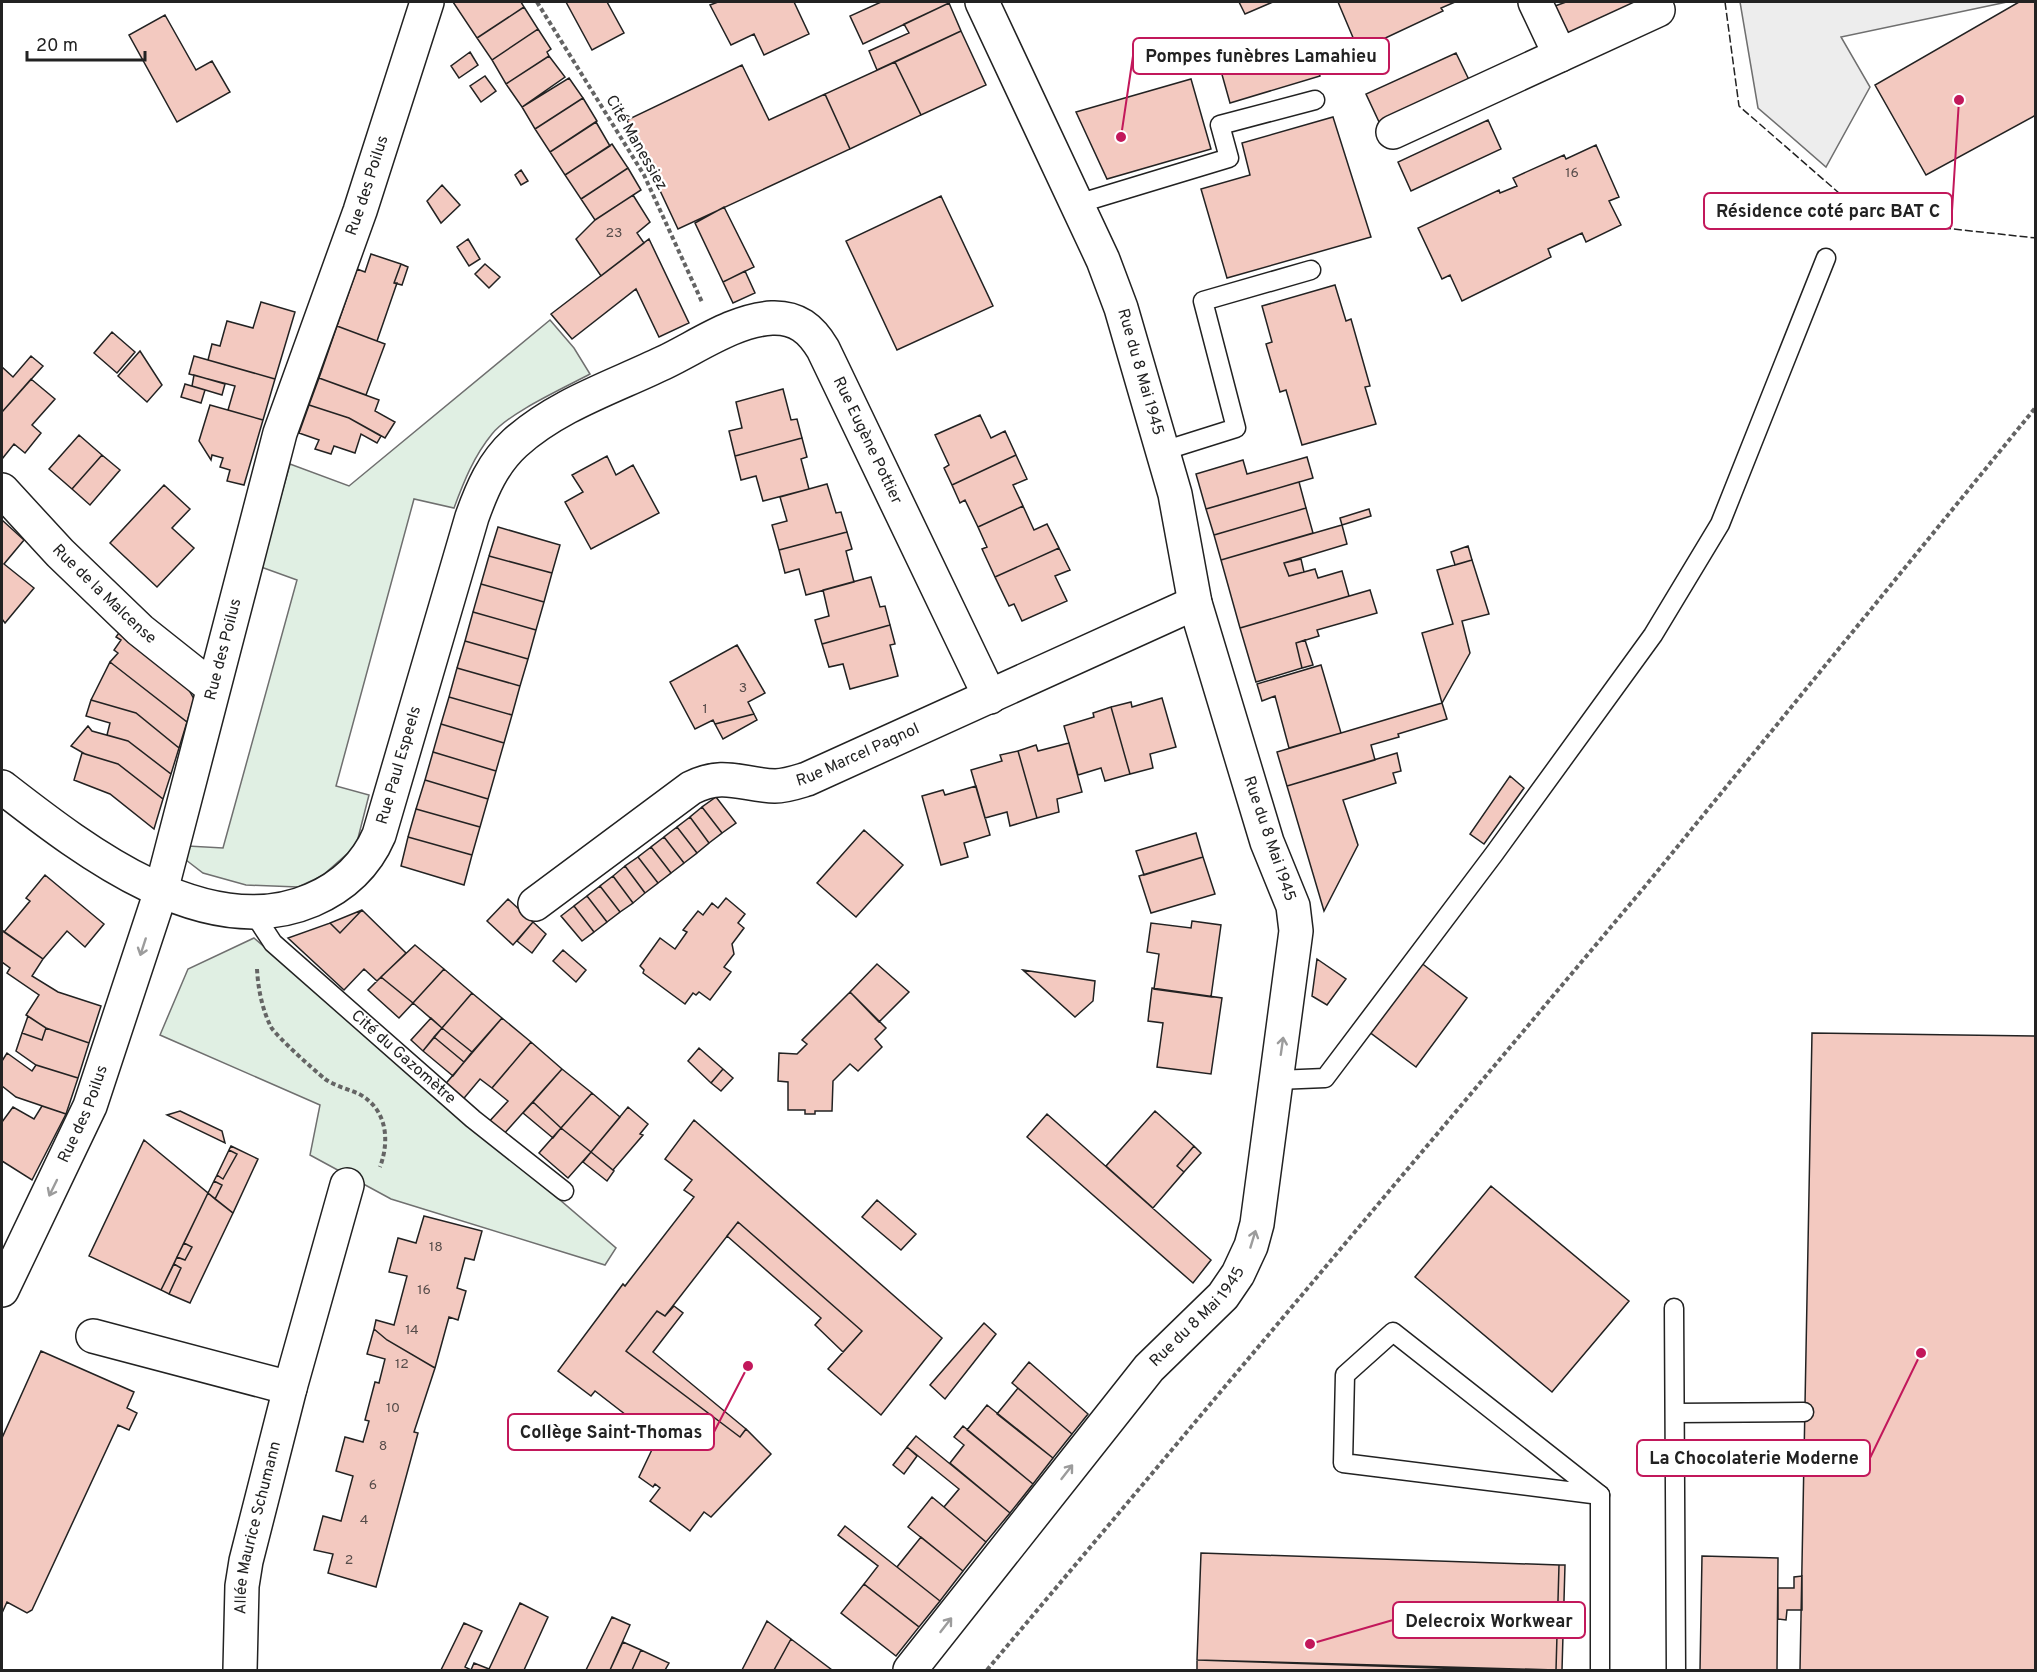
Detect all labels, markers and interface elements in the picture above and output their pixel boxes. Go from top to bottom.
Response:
scale bar [27,24,146,62]
text: 20 m [36,35,78,58]
callout: Pompes funèbres Lamahieu [1133,38,1389,74]
text: Pompes funèbres Lamahieu [1145,46,1377,69]
street label: Cité Manessiez [601,92,671,194]
street label: Rue des Poilus [342,133,394,239]
house number: 16 [1565,165,1579,182]
callout: Résidence coté parc BAT C [1704,193,1952,229]
text: Résidence coté parc BAT C [1716,201,1940,224]
house number: 23 [606,225,623,242]
street label: Rue du 8 Mai 1945 [1112,306,1168,438]
street label: Rue Eugène Pottier [828,374,906,508]
street label: Rue de la Malcense [47,540,160,649]
street label: Rue des Poilus [201,596,247,702]
house number: 3 [739,680,747,697]
house number: 1 [702,701,708,718]
street label: Rue Paul Espeels [373,704,426,827]
street label: Rue Marcel Pagnol [794,719,923,792]
street label: Rue du 8 Mai 1945 [1238,774,1300,904]
one-way arrow [136,937,147,956]
street label: Cité du Gazomètre [347,1006,460,1109]
one-way arrow [1276,1037,1287,1057]
street label: Rue des Poilus [54,1063,113,1166]
one-way arrow [46,1179,58,1197]
one-way arrow [1248,1230,1259,1249]
house number: 18 [429,1239,443,1256]
street label: Rue du 8 Mai 1945 [1146,1264,1250,1371]
house number: 16 [417,1282,431,1299]
house number: 14 [405,1322,419,1339]
house number: 12 [395,1356,409,1373]
house number: 10 [386,1400,400,1417]
callout: Collège Saint-Thomas [508,1414,714,1450]
text: Collège Saint-Thomas [520,1422,702,1445]
house number: 8 [379,1438,387,1455]
street label: Allée Maurice Schumann [231,1439,286,1615]
callout: La Chocolaterie Moderne [1637,1440,1870,1476]
text: La Chocolaterie Moderne [1649,1448,1859,1471]
one-way arrow [1061,1464,1074,1480]
house number: 6 [369,1477,377,1494]
house number: 4 [360,1512,368,1529]
house number: 2 [345,1552,353,1569]
callout: Delecroix Workwear [1393,1602,1585,1638]
text: Delecroix Workwear [1405,1611,1573,1634]
one-way arrow [940,1617,953,1633]

